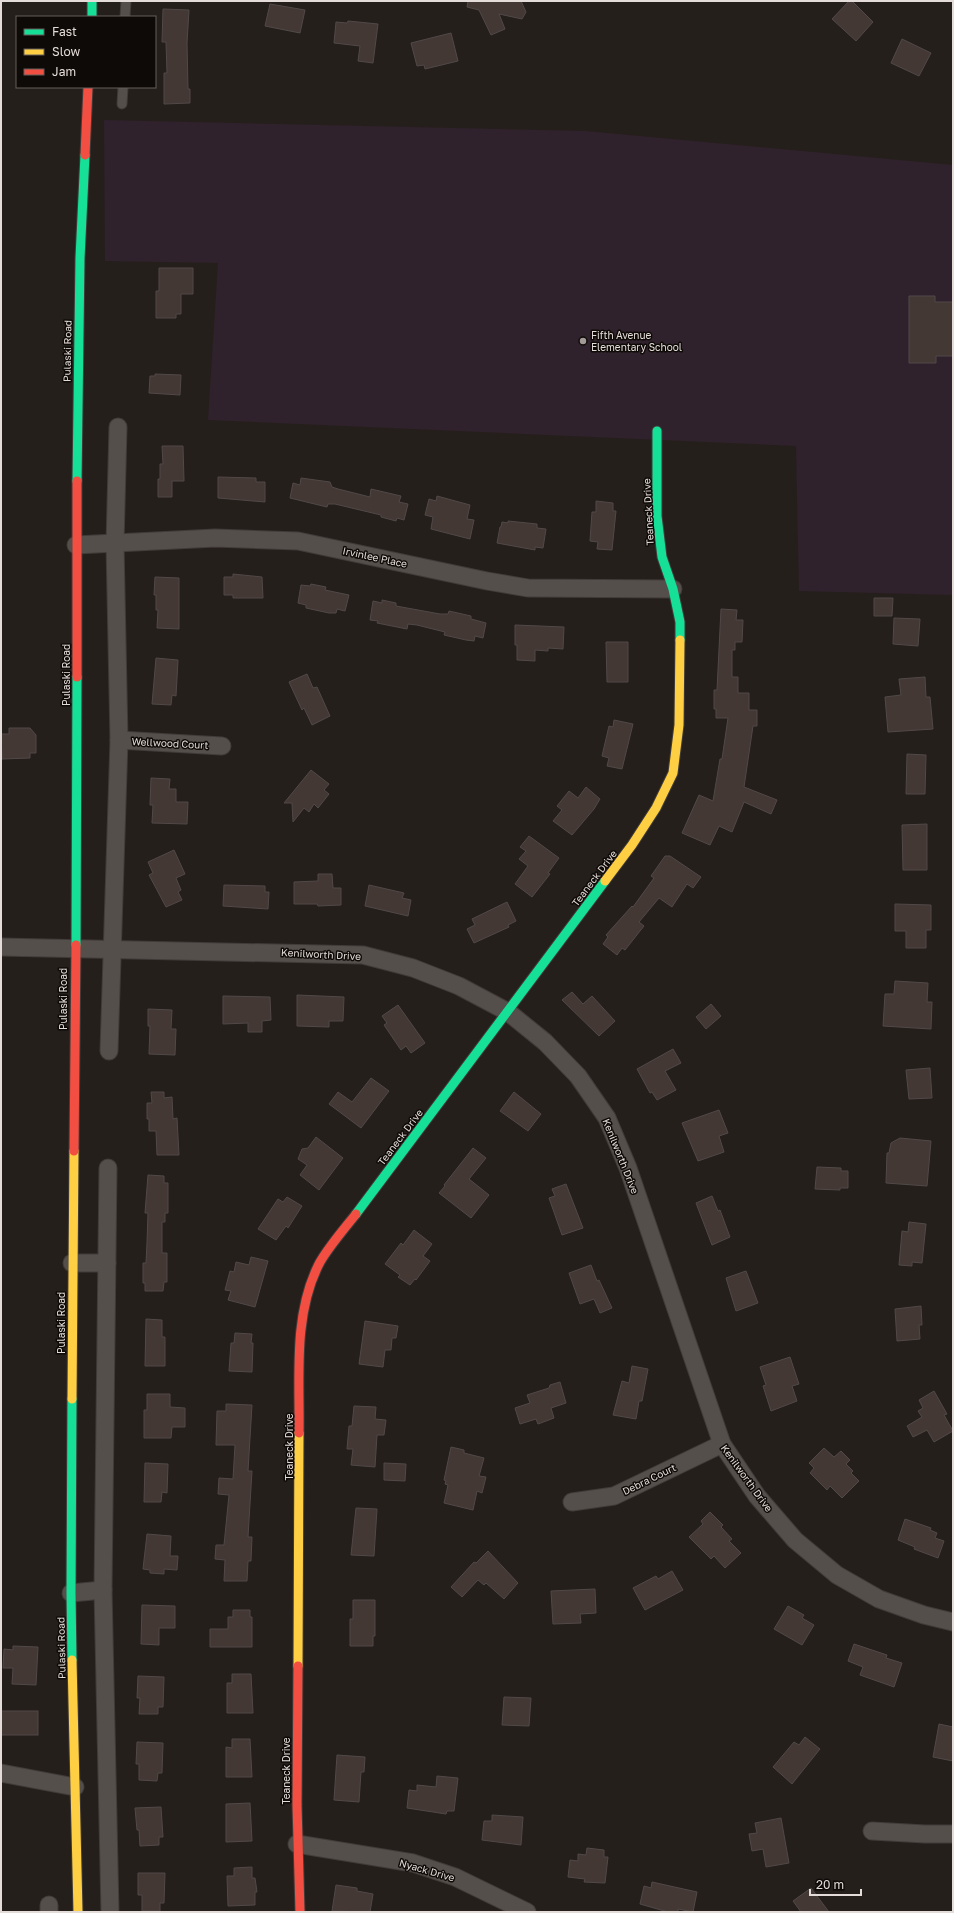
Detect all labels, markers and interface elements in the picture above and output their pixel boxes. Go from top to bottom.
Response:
legend [16,16,156,88]
text: Fast [52,24,77,39]
text: Slow [52,44,80,59]
text: Jam [52,64,76,79]
street label: Pulaski Road [60,320,74,382]
place label: Fifth Avenue Elementary School [591,329,682,353]
marker: Fifth Avenue Elementary School [578,336,588,346]
street label: Teaneck Drive [640,478,656,546]
street label: Irvinlee Place [342,544,409,570]
street label: Pulaski Road [60,644,72,706]
street label: Wellwood Court [131,735,209,751]
street label: Teaneck Drive [569,847,619,908]
street label: Kenilworth Drive [281,946,361,962]
street label: Pulaski Road [57,968,69,1030]
street label: Teaneck Drive [375,1106,425,1167]
street label: Kenilworth Drive [600,1117,642,1195]
street label: Pulaski Road [55,1292,67,1354]
street label: Teaneck Drive [283,1413,295,1481]
street label: Kenilworth Drive [719,1442,775,1514]
street label: Debra Court [620,1461,678,1497]
street label: Pulaski Road [54,1617,68,1679]
street label: Teaneck Drive [280,1737,292,1805]
street label: Nyack Drive [398,1856,456,1884]
scale bar [810,1871,861,1897]
text: 20 m [816,1877,844,1892]

